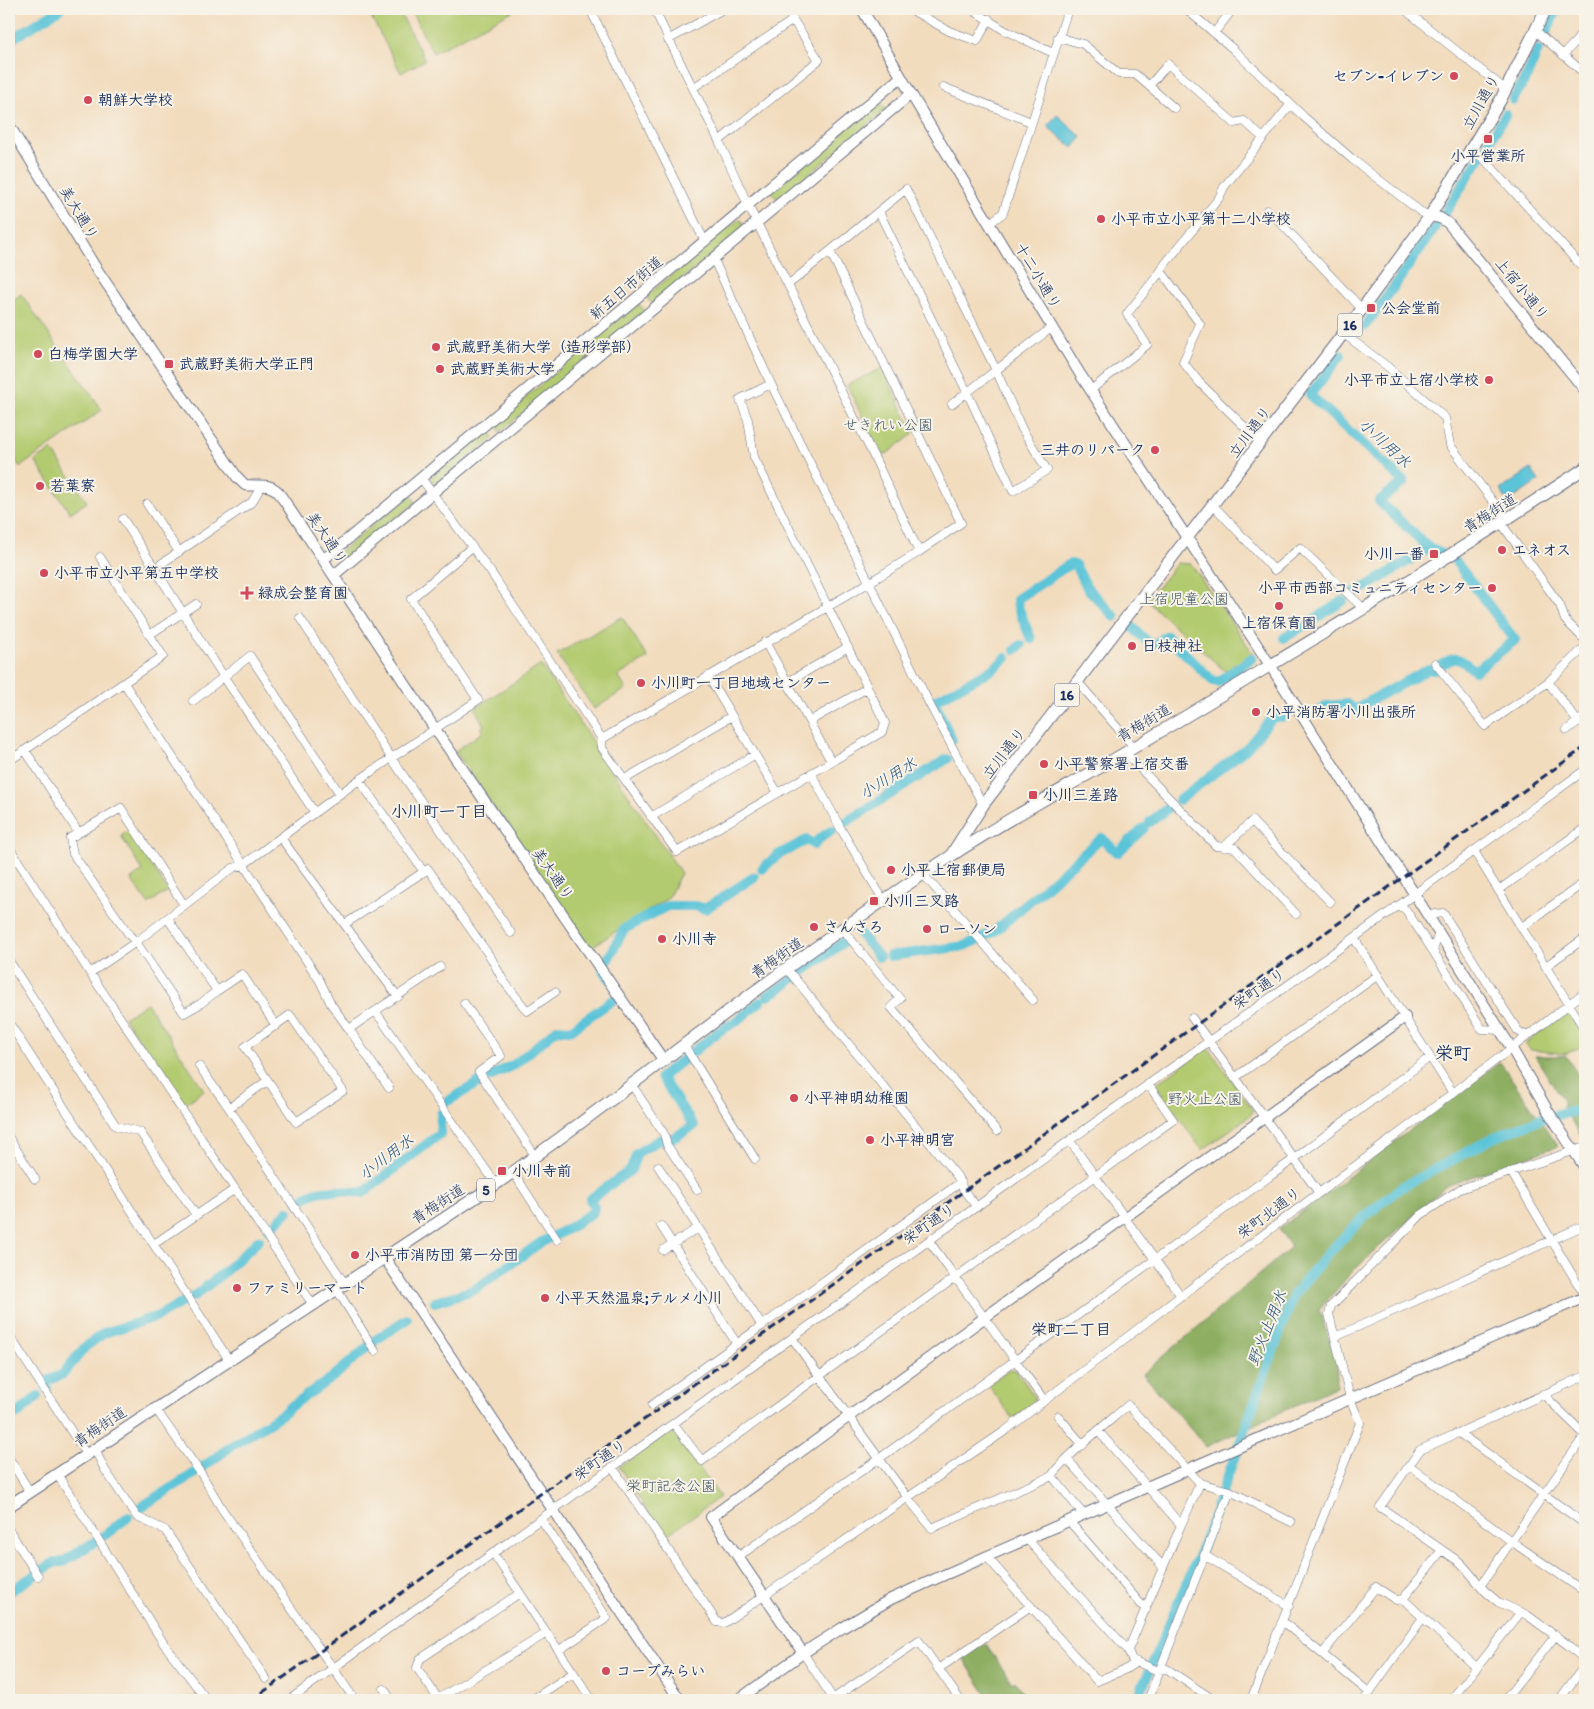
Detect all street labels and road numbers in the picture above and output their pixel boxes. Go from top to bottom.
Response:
street label: 立川通り [1459,71,1503,133]
street label: 美大通り [56,183,102,243]
street label: 十二小通り [1011,239,1065,313]
street label: 新五日市街道 [586,252,666,324]
street label: 上宿小通り [1491,254,1553,324]
road number: 16 [1338,314,1362,336]
street label: 立川通り [1225,403,1275,461]
street label: 青梅街道 [1460,489,1520,537]
street label: 美大通り [303,508,351,568]
road number: 16 [1054,684,1080,706]
street label: 青梅街道 [1114,700,1174,746]
street label: 立川通り [978,724,1030,782]
street label: 美大通り [528,844,578,904]
street label: 青梅街道 [747,933,807,983]
street label: 栄町通り [1229,964,1289,1014]
road number: 5 [477,1178,495,1202]
street label: 青梅街道 [408,1180,468,1228]
street label: 栄町北通り [1234,1183,1304,1243]
street label: 栄町通り [899,1199,959,1249]
street label: 青梅街道 [70,1403,130,1451]
street label: 栄町通り [570,1435,630,1485]

